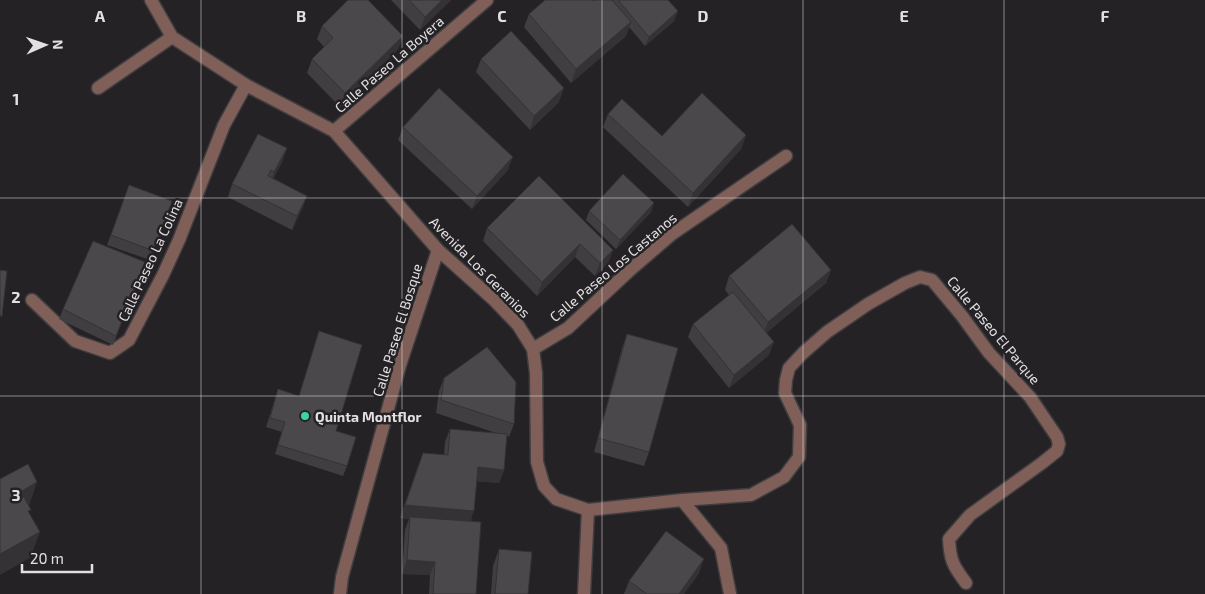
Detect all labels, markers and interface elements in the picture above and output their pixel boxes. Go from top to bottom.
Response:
text: A [95,6,106,25]
text: B [296,6,306,25]
text: C [497,6,507,25]
text: D [698,6,709,25]
text: E [899,6,909,25]
text: F [1101,6,1110,25]
street label: Calle Paseo La Boyera [331,12,447,116]
north arrow [20,20,70,70]
text: N [50,39,67,50]
text: 1 [13,89,19,108]
street label: Calle Paseo La Colina [114,196,186,324]
street label: Calle Paseo Los Castanos [546,209,680,325]
street label: Avenida Los Geranios [426,213,534,321]
street label: Calle Paseo El Bosque [369,261,425,399]
street label: Calle Paseo El Parque [944,273,1044,387]
text: 2 [11,287,21,306]
place label: Quinta Montflor [315,408,422,426]
marker: Quinta Montflor [299,410,311,422]
text: 3 [11,485,21,504]
scale bar [22,542,92,574]
text: 20 m [30,549,64,567]

